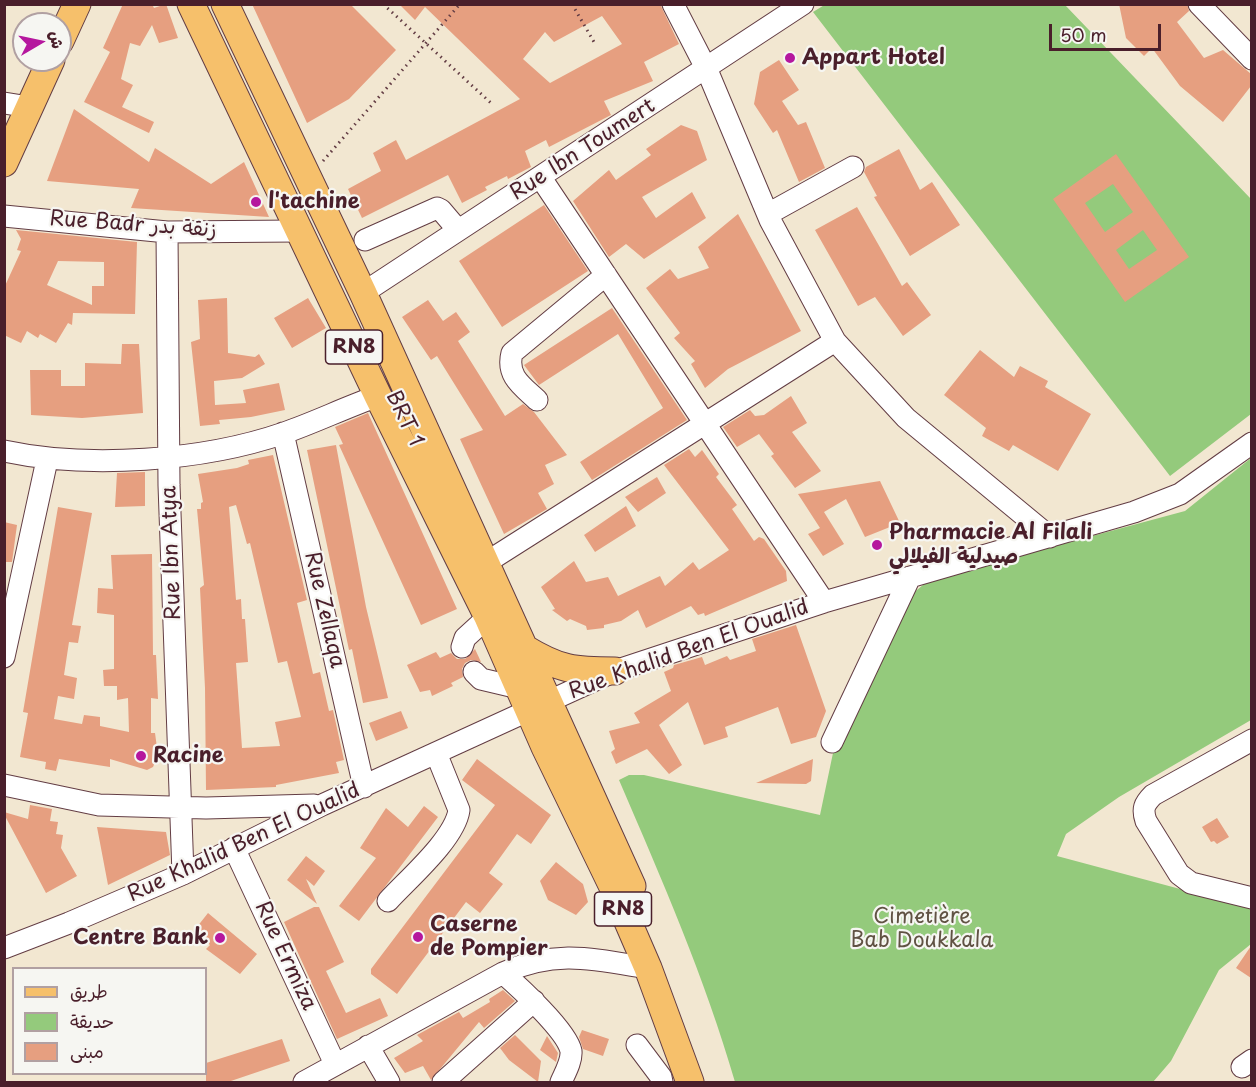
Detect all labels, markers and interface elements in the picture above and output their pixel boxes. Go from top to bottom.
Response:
north arrow [12,12,72,72]
scale bar [1052,12,1164,50]
text: 50 m [1060,21,1107,48]
text: ش [45,29,71,50]
place label: Appart Hotel [802,45,945,71]
marker: Appart Hotel [783,51,797,65]
street label: Rue Ibn Toumert [506,94,660,206]
place label: l'tachine [268,189,360,215]
marker: l'tachine [249,195,263,209]
street label: Rue Badr زنقة بدر [48,207,218,243]
road number: RN8 [326,330,382,364]
street label: BRT 1 [380,387,428,451]
street label: Rue Ibn Atya [157,485,187,621]
place label: Pharmacie Al Filali صيدلية الفيلالي [889,520,1092,570]
marker: Pharmacie Al Filali صيدلية الفيلالي [870,538,884,552]
street label: Rue Zellaqa [298,549,350,671]
street label: Rue Khalid Ben El Oualid [566,595,812,705]
place label: Racine [153,743,224,769]
marker: Racine [134,749,148,763]
street label: Rue Khalid Ben El Oualid [124,778,364,908]
road number: RN8 [594,892,652,926]
street label: Rue Ermiza [249,898,321,1014]
park label: Cimetière Bab Doukkala [851,904,993,954]
place label: Caserne de Pompier [430,912,548,962]
place label: Centre Bank [73,925,208,951]
marker: Caserne de Pompier [411,930,425,944]
marker: Centre Bank [213,931,227,945]
legend [12,967,207,1075]
text: طريق [70,977,108,1004]
text: حديقة [70,1007,114,1034]
text: مبنى [70,1037,104,1064]

